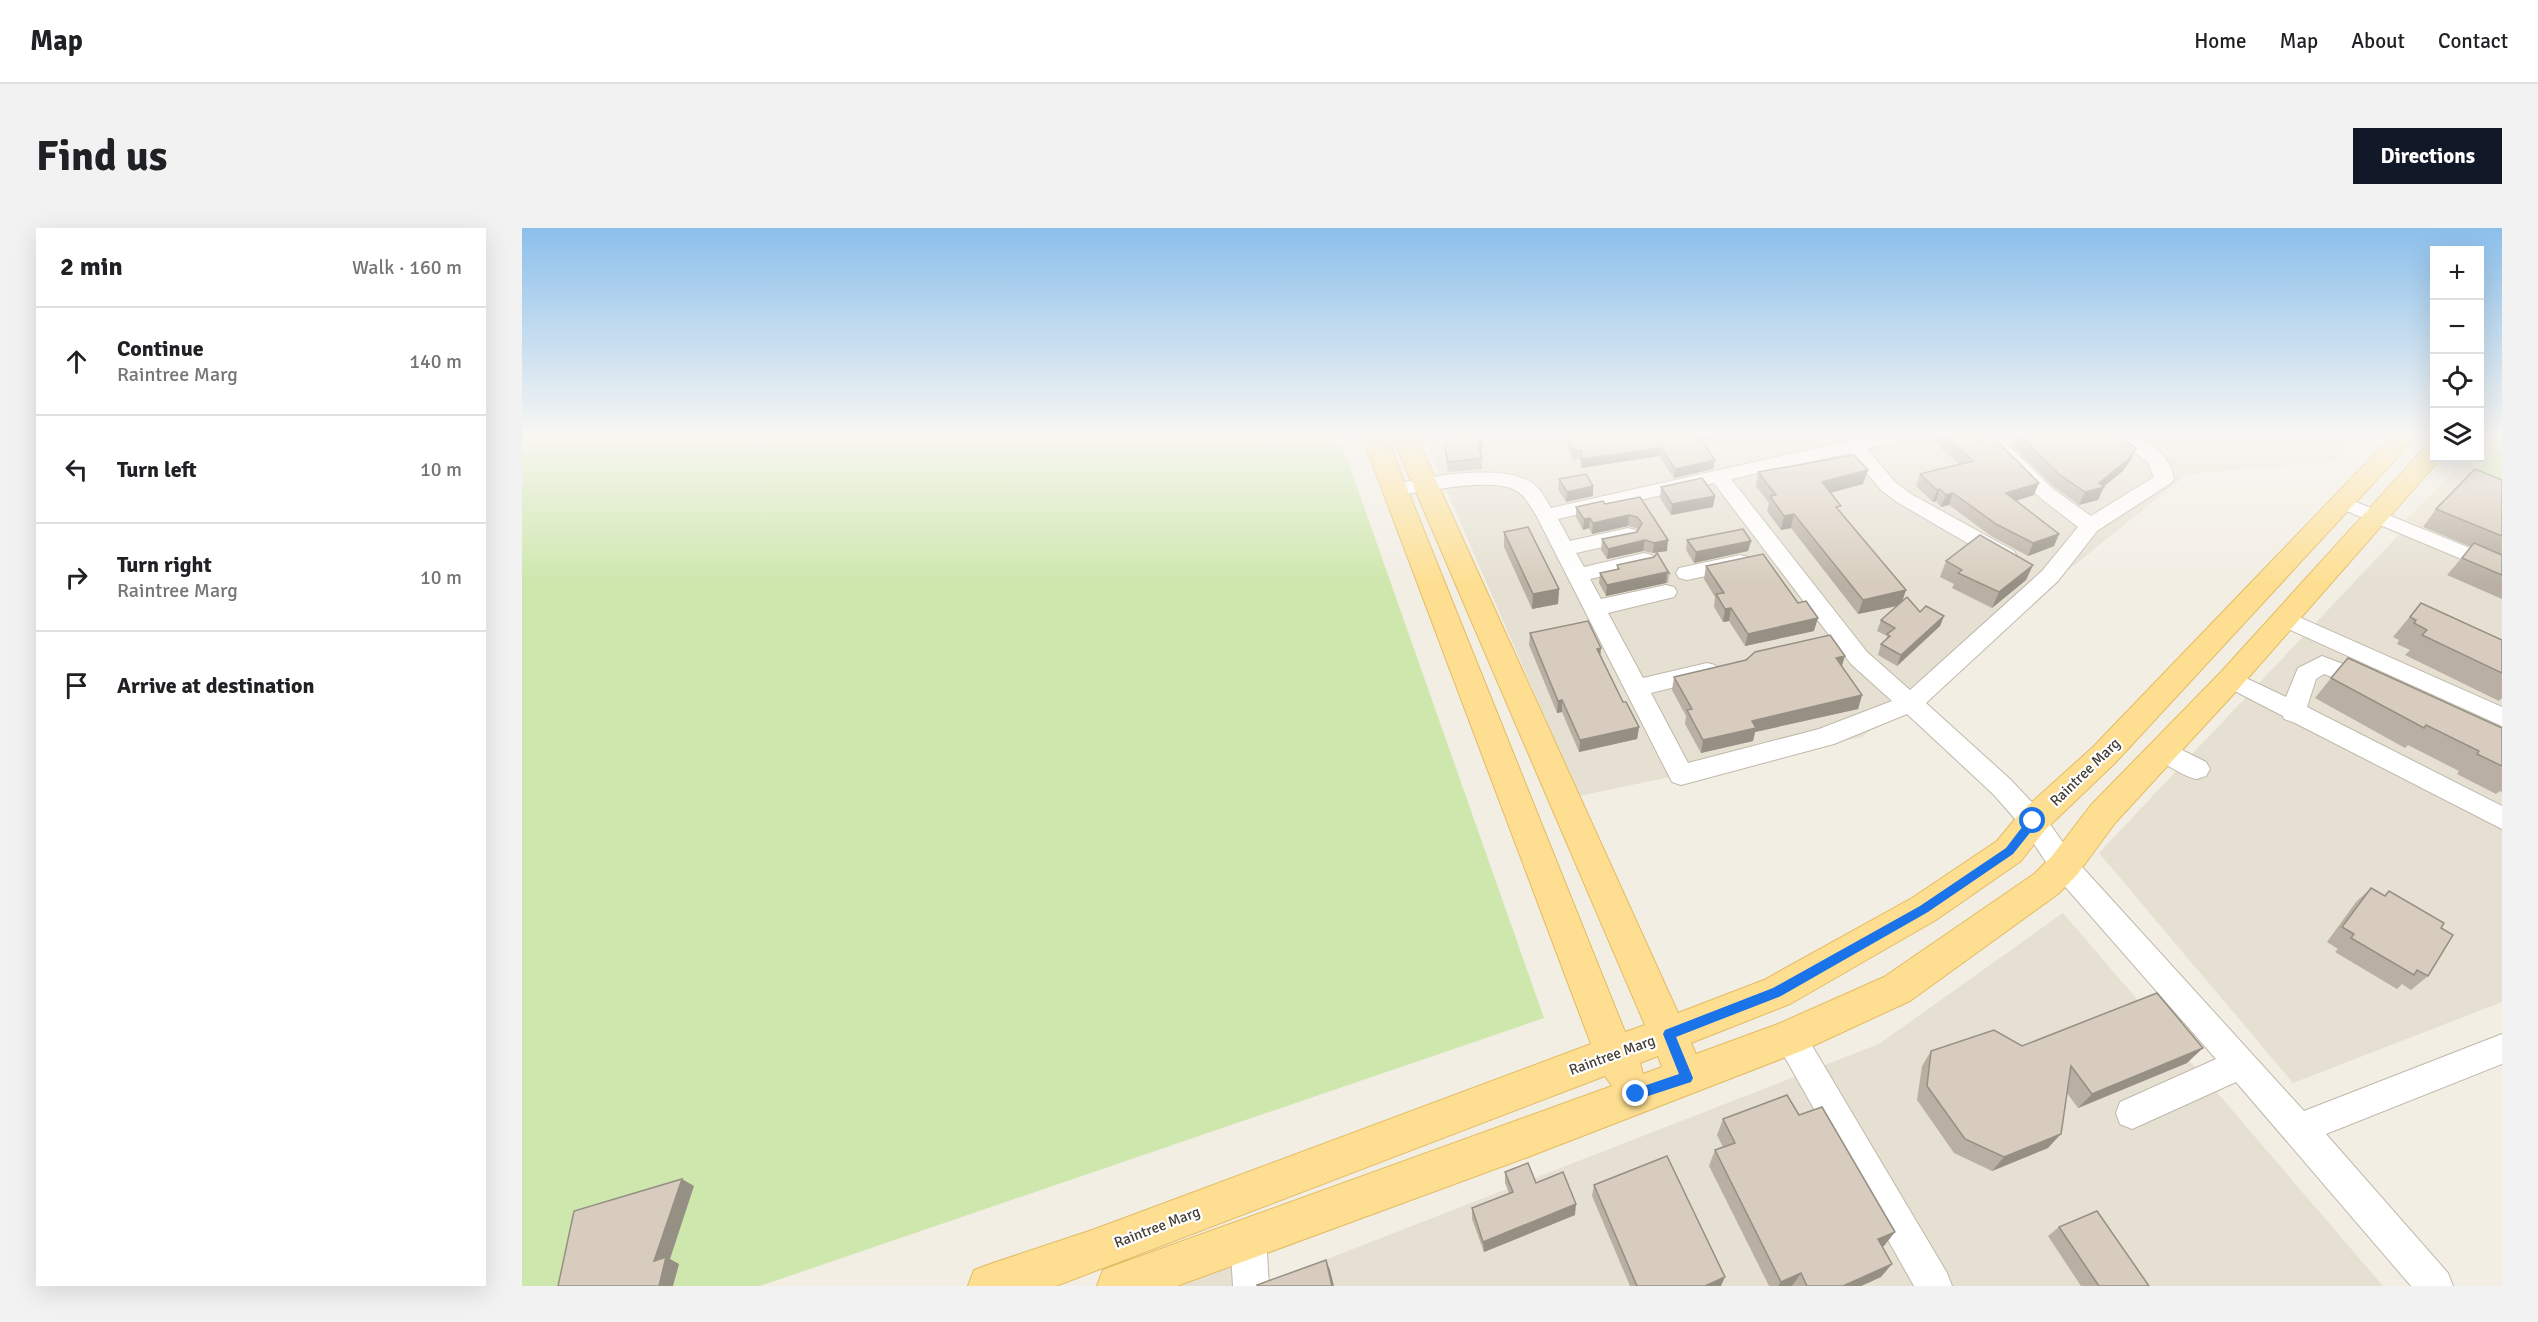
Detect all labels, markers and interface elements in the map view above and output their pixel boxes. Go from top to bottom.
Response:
text: Map [30,24,83,58]
text: Home [2194,28,2247,54]
text: Map [2280,28,2318,54]
text: About [2351,28,2405,54]
text: Contact [2438,28,2508,54]
button: Directions [2353,128,2502,184]
text: Find us [36,131,167,182]
map controls [2430,246,2484,462]
button: + [2430,246,2484,300]
text: 2 min [60,251,123,283]
text: Walk · 160 m [352,255,462,280]
button: − [2430,300,2484,354]
text: Continue [117,335,204,362]
icon: ahead [60,345,93,378]
text: 140 m [409,349,462,374]
button: locate [2430,354,2484,408]
text: Raintree Marg [117,362,238,387]
button: layers [2430,408,2484,462]
icon: left [60,453,93,486]
text: Turn left [117,456,197,483]
text: 10 m [420,457,462,482]
text: Turn right [117,551,212,578]
icon: right [60,561,93,594]
text: 10 m [420,565,462,590]
text: Raintree Marg [117,578,238,603]
icon: arrive [60,669,93,702]
text: Arrive at destination [117,672,314,699]
street label: Raintree Marg [2046,734,2124,810]
route start [2019,807,2045,833]
street label: Raintree Marg [1566,1031,1658,1079]
route end [1622,1080,1648,1106]
street label: Raintree Marg [1111,1202,1203,1252]

